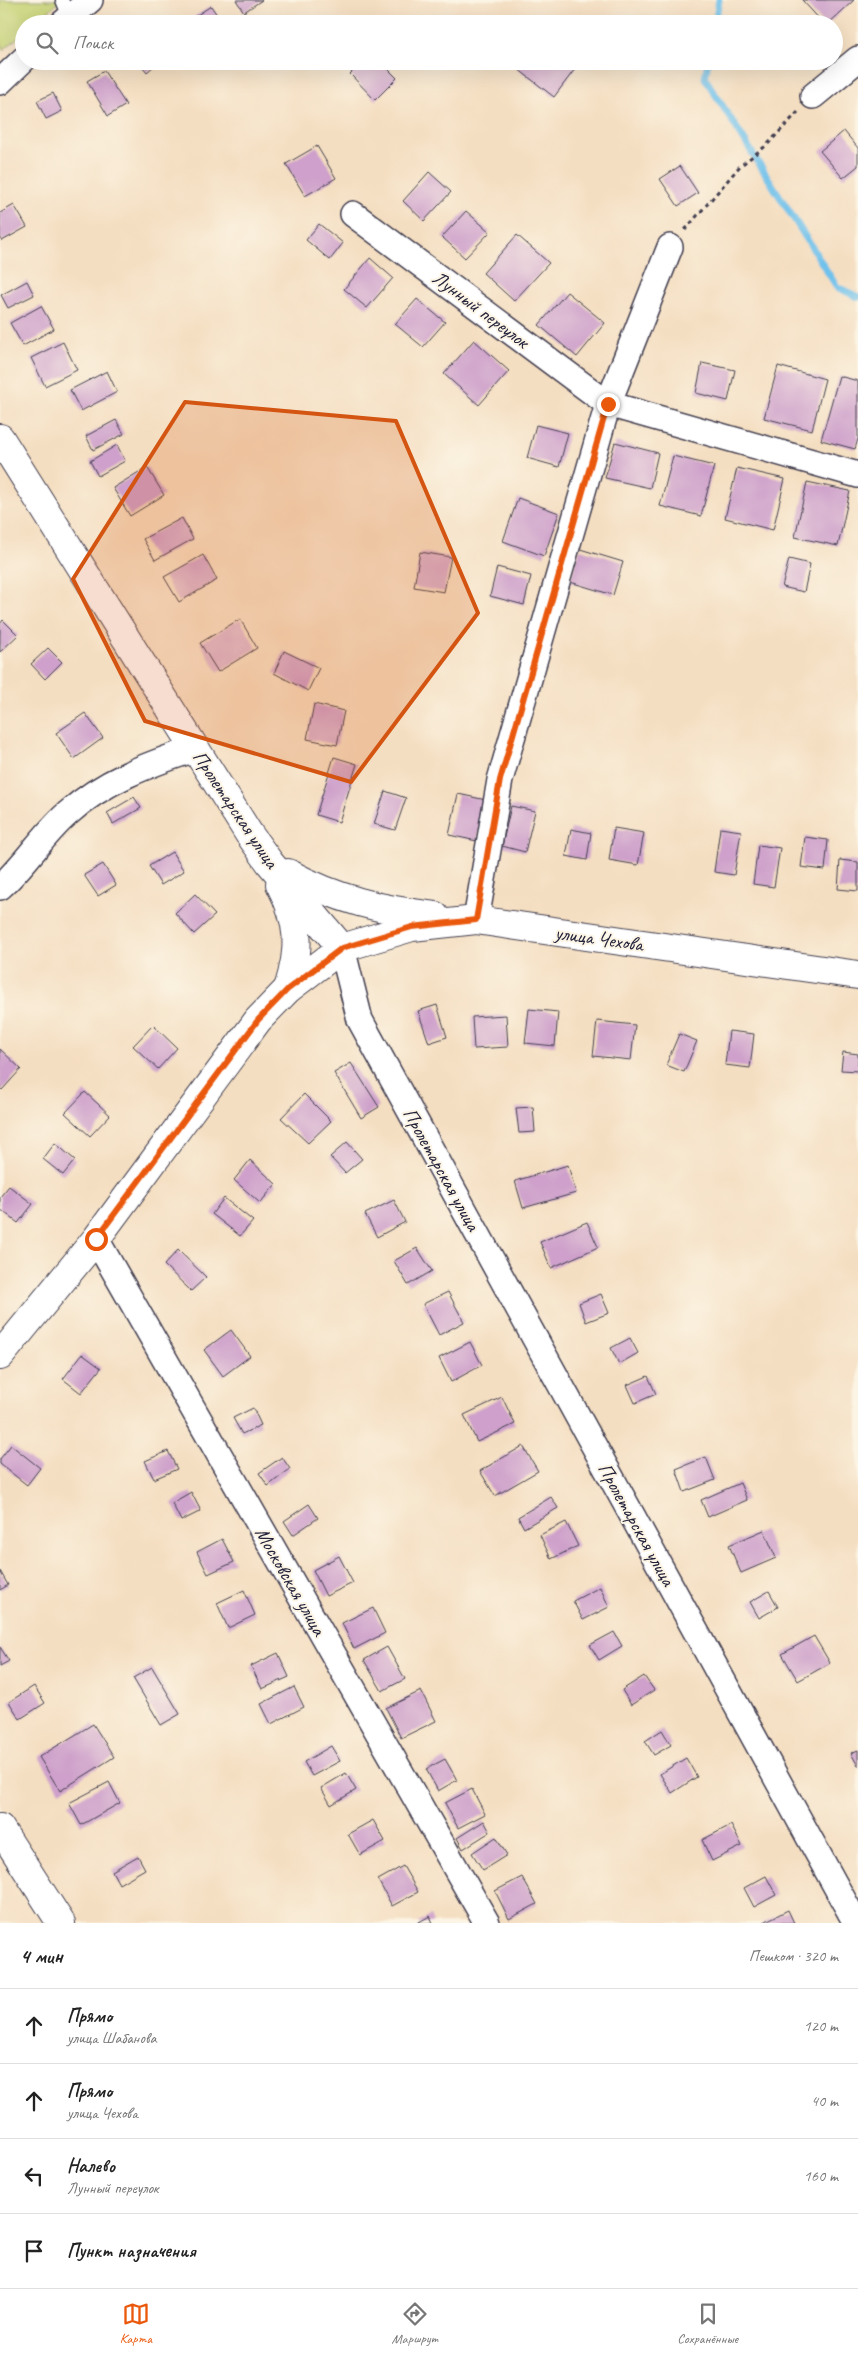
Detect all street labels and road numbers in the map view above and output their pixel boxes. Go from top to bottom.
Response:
street label: Лунный переулок [427,265,535,355]
street label: Пролетарская улица [187,746,285,875]
street label: улица Чехова [552,920,646,957]
street label: Пролетарская улица [397,1103,487,1237]
street label: Пролетарская улица [592,1458,682,1592]
street label: Московская улица [249,1523,332,1641]

